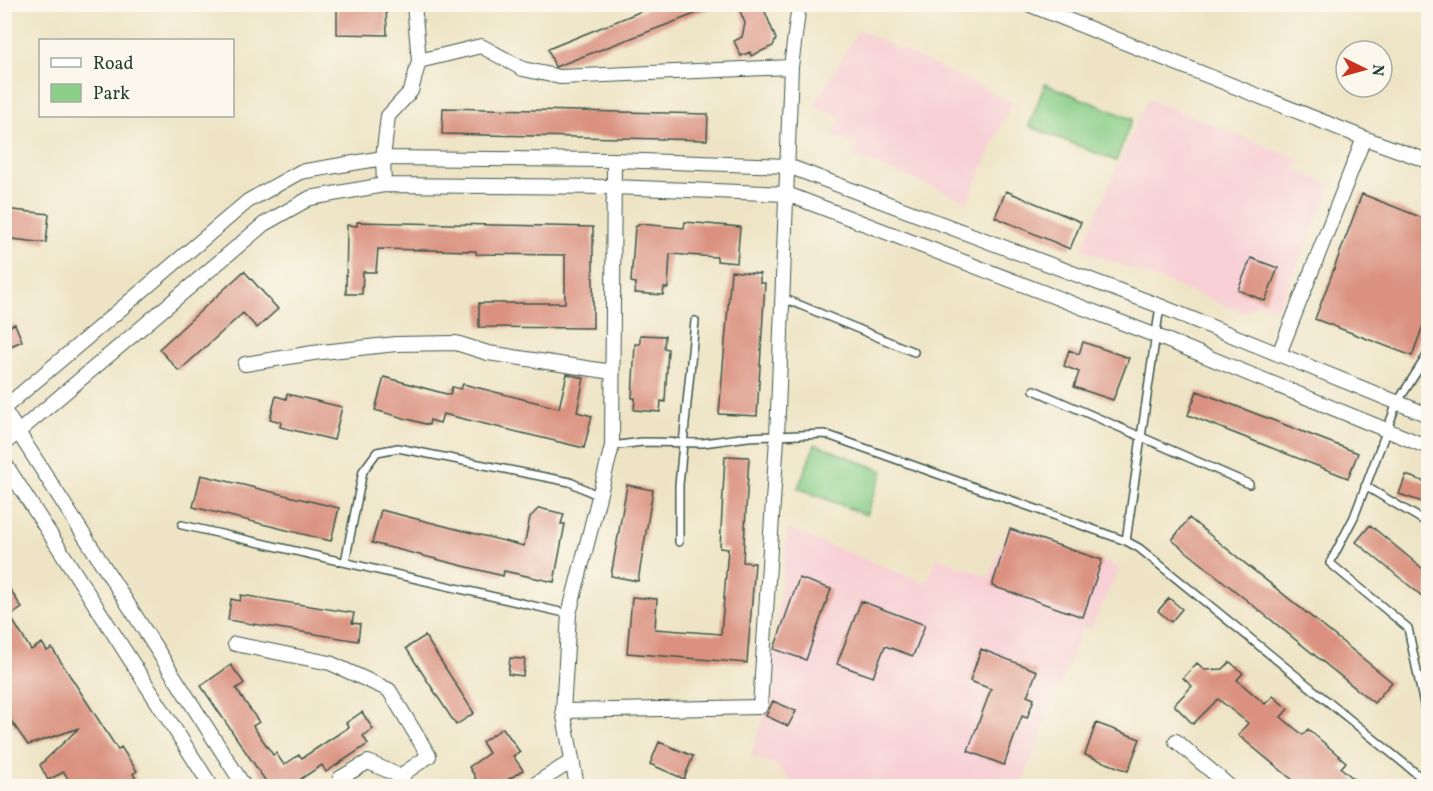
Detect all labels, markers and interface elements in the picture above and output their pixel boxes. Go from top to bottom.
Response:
legend [39,39,234,117]
north arrow [1334,39,1394,99]
text: Road [93,52,134,77]
text: N [1365,63,1388,77]
text: Park [93,82,130,107]

